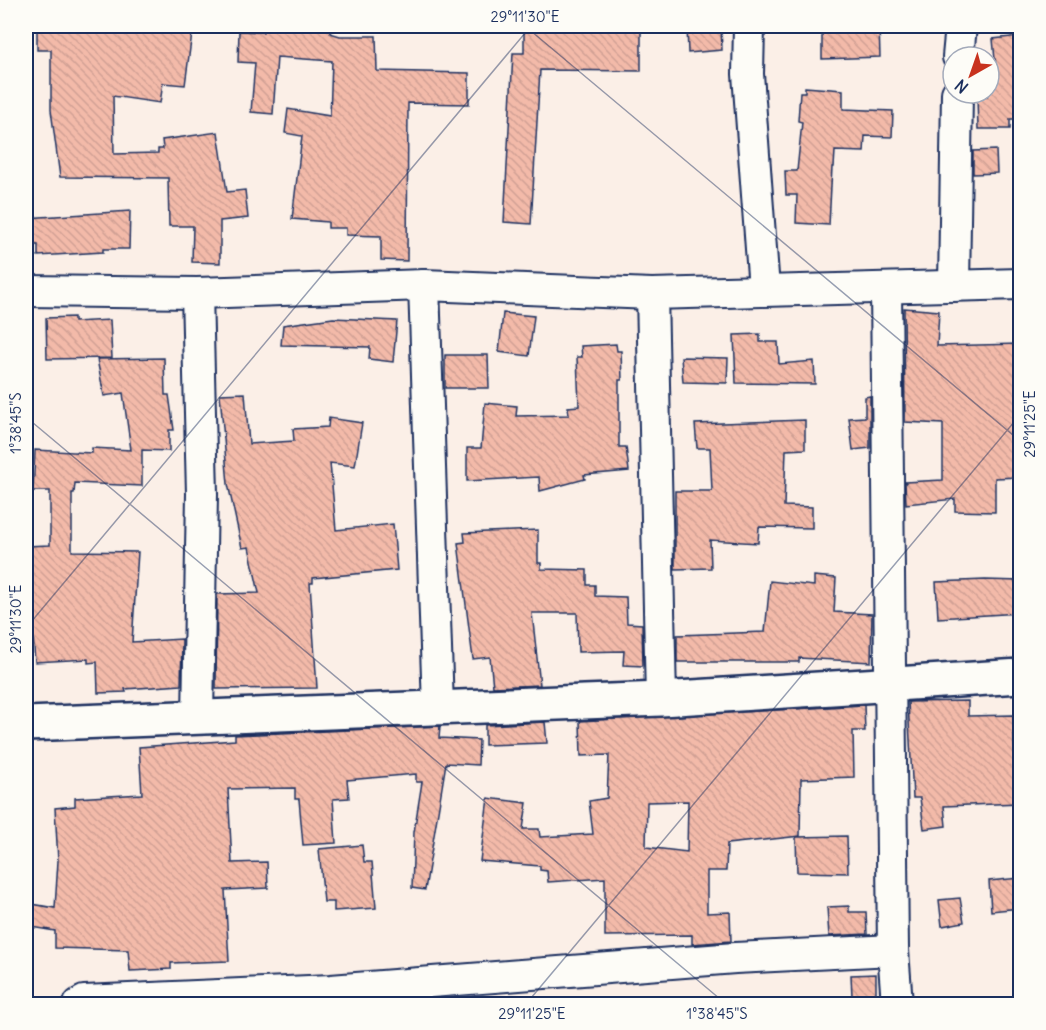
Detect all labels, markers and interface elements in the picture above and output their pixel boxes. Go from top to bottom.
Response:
text: 29°11'30"E [491,7,560,26]
north arrow [941,45,1001,105]
text: N [951,75,972,98]
text: 29°11'25"E [1020,390,1039,458]
text: 1°38'45"S [6,392,25,454]
text: 29°11'30"E [6,584,25,653]
text: 29°11'25"E [498,1004,566,1023]
text: 1°38'45"S [686,1004,748,1023]

